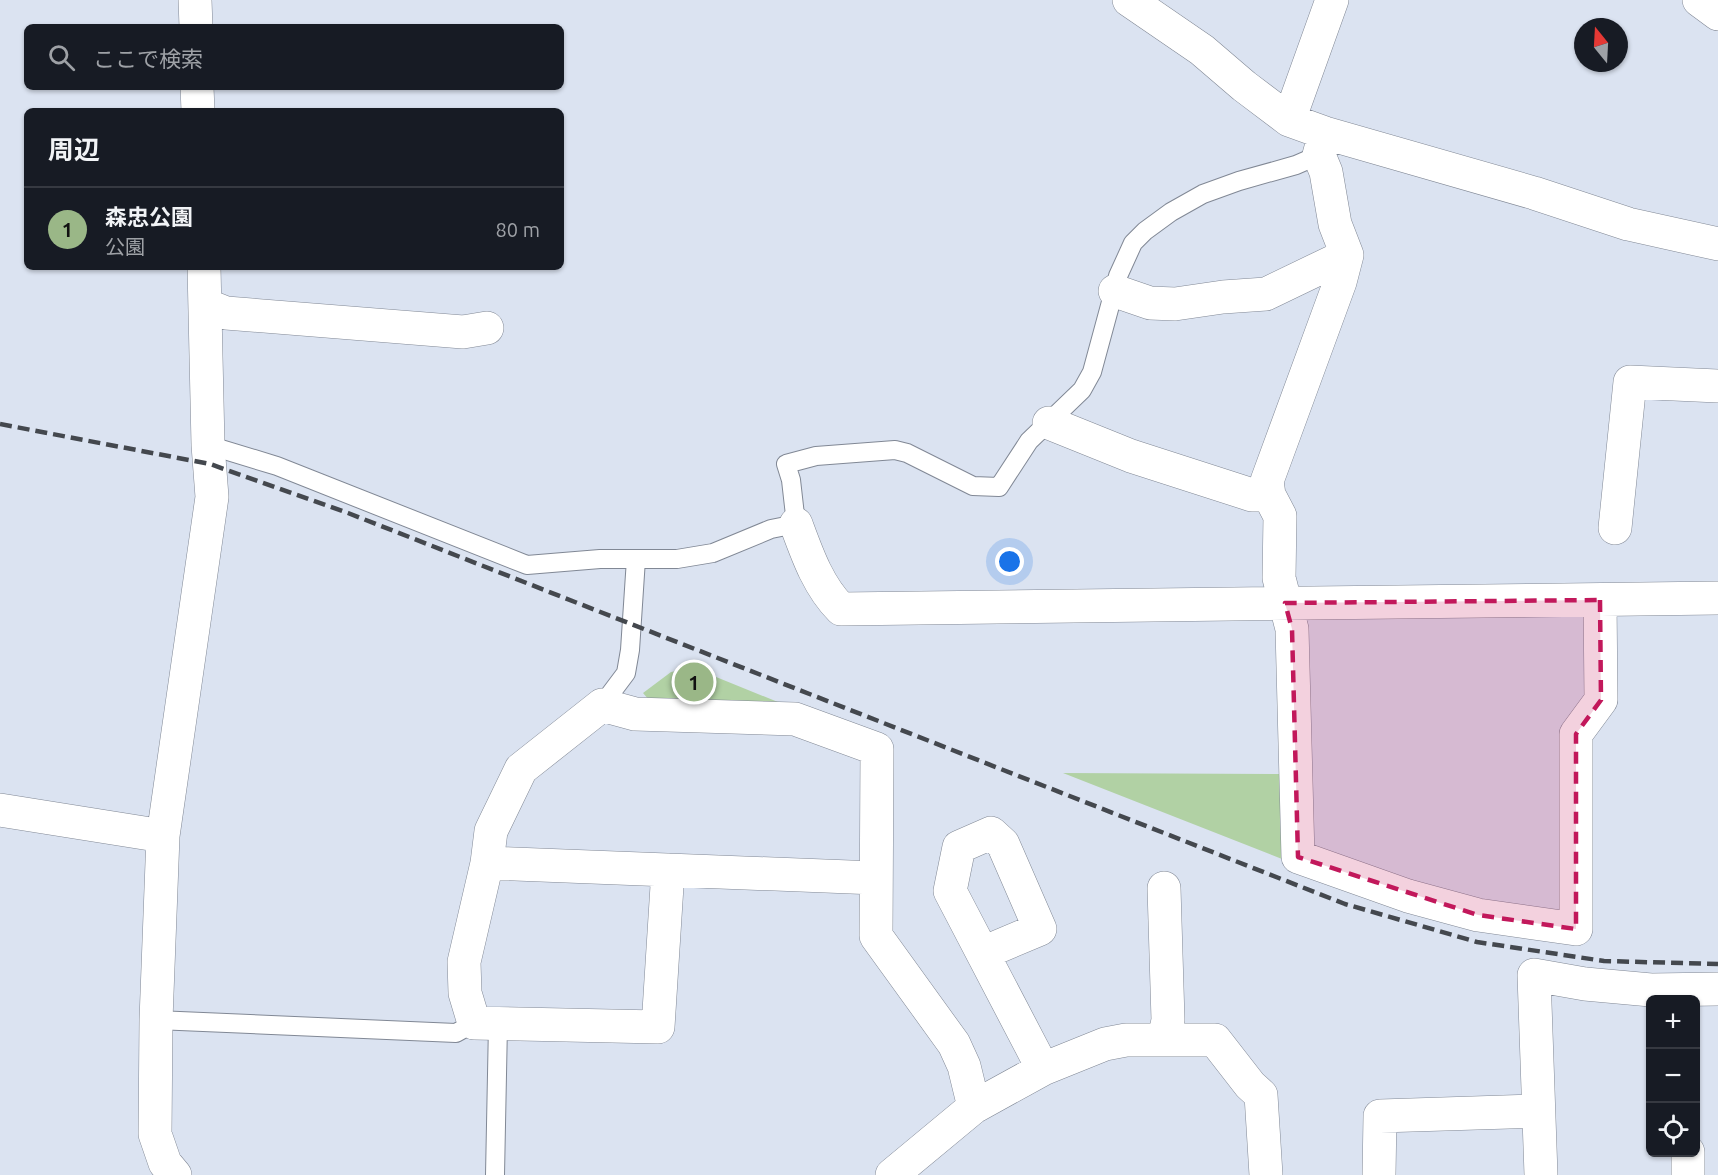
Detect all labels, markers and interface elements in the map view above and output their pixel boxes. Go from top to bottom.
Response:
north arrow [1574,18,1628,72]
search box [24,24,564,90]
icon: search [45,41,78,74]
text: ここで検索 [93,46,203,71]
text: 周辺 [48,135,100,164]
text: 森忠公園 [105,204,193,229]
text: 1 [62,218,73,241]
text: 80 m [496,218,540,241]
text: 公園 [105,235,145,258]
your location [995,547,1024,576]
pin: 1 [674,660,714,704]
map controls [1646,995,1700,1157]
button: + [1646,995,1700,1049]
button: − [1646,1049,1700,1103]
button: locate [1646,1103,1700,1157]

